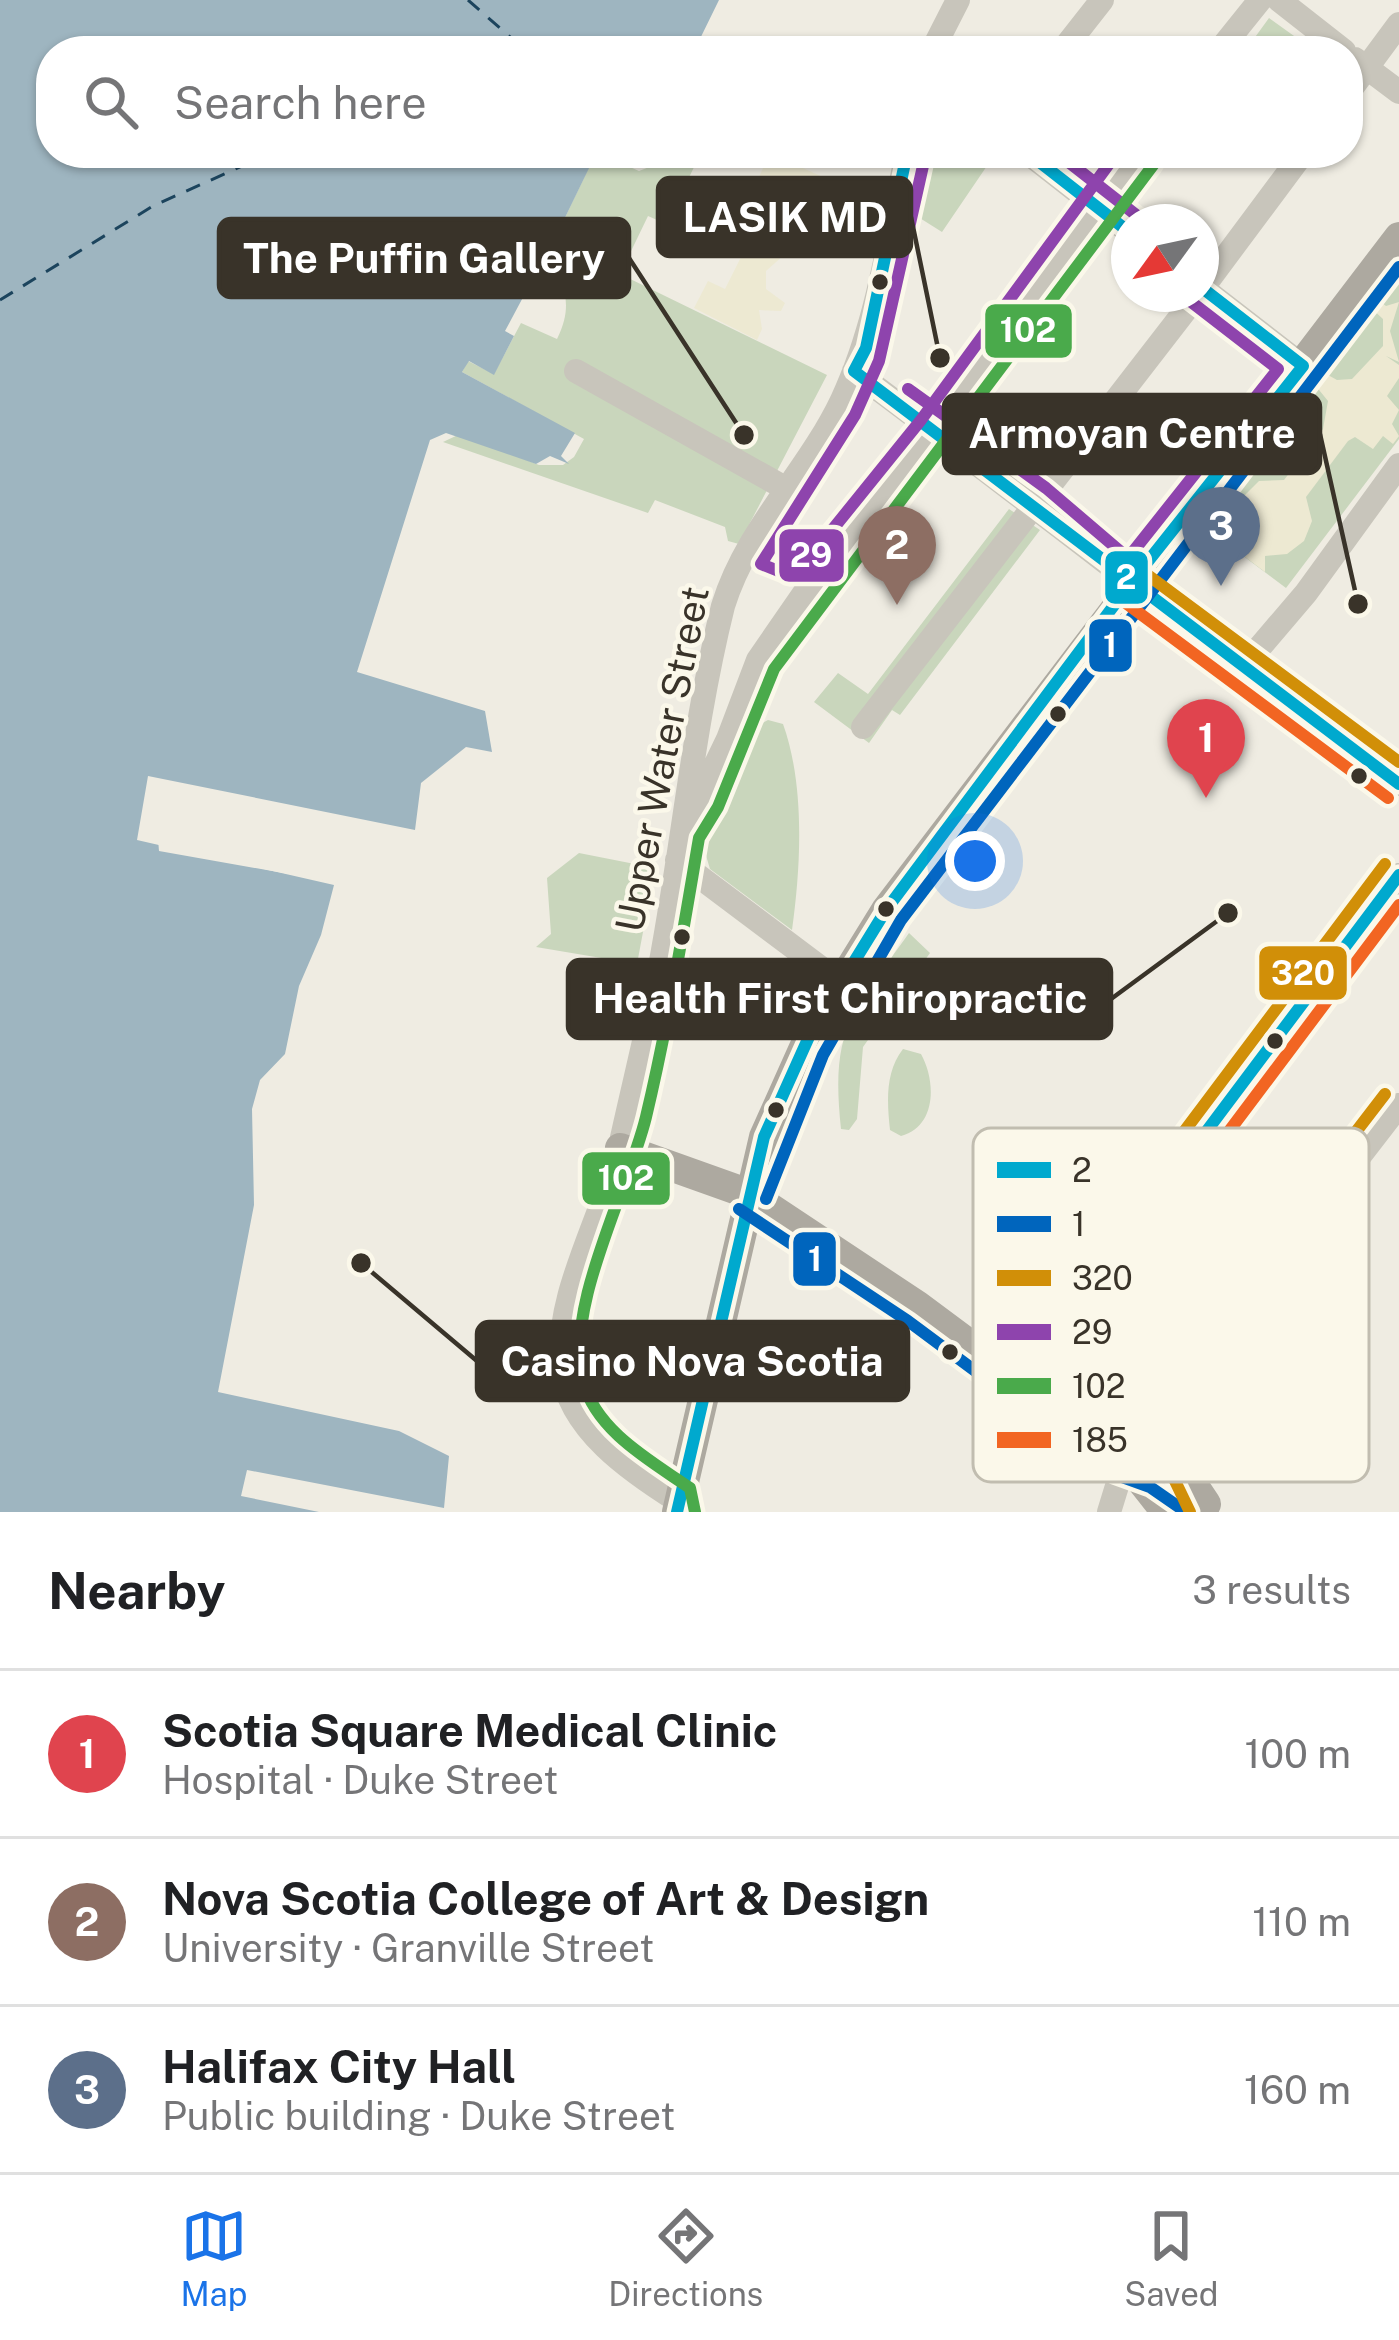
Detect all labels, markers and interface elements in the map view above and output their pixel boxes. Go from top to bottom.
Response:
search box [36,36,1363,168]
icon: search [78,69,144,135]
text: Search here [174,76,427,129]
callout: LASIK MD [658,178,911,256]
text: LASIK MD [682,192,888,241]
north arrow [1111,204,1219,312]
callout: The Puffin Gallery [219,219,629,297]
text: The Puffin Gallery [243,233,605,282]
unlabelled marker [869,271,891,293]
line badge: 102 [983,302,1074,360]
text: 102 [1000,311,1056,349]
callout: Armoyan Centre [944,395,1320,473]
text: Armoyan Centre [968,408,1296,457]
pin: 3 [1182,487,1260,586]
pin: 2 [858,506,936,605]
line badge: 29 [777,527,846,584]
text: 29 [790,536,832,574]
line badge: 2 [1103,549,1150,606]
text: 2 [1116,558,1136,596]
street label: Upper Water Street [606,582,718,936]
line badge: 1 [1087,617,1134,674]
text: 1 [1103,626,1117,664]
pin: 1 [1167,699,1245,798]
unlabelled marker [1047,703,1069,725]
unlabelled marker [1348,765,1370,787]
your location [945,831,1005,891]
unlabelled marker [875,898,897,920]
unlabelled marker [671,926,693,948]
line badge: 320 [1257,944,1349,1002]
text: 320 [1271,954,1335,992]
callout: Health First Chiropractic [568,960,1111,1038]
text: Health First Chiropractic [593,973,1088,1022]
unlabelled marker [1264,1030,1286,1052]
unlabelled marker [765,1099,787,1121]
legend [973,1128,1369,1482]
line badge: 102 [580,1150,672,1207]
text: 2 [1072,1151,1092,1189]
text: 102 [598,1159,654,1197]
text: 1 [1072,1205,1085,1243]
line badge: 1 [791,1230,838,1288]
text: 1 [808,1240,822,1278]
text: 320 [1072,1259,1133,1297]
text: 29 [1072,1313,1112,1351]
callout: Casino Nova Scotia [477,1322,908,1400]
text: Casino Nova Scotia [501,1336,883,1385]
unlabelled marker [939,1341,961,1363]
text: 102 [1072,1367,1125,1405]
text: 185 [1072,1421,1128,1459]
text: Nearby [48,1561,225,1620]
text: 3 results [1192,1567,1351,1613]
text: Scotia Square Medical Clinic [162,1704,777,1757]
text: 1 [79,1731,95,1777]
text: 100 m [1244,1731,1351,1777]
text: Hospital · Duke Street [162,1757,558,1803]
text: Nova Scotia College of Art & Design [162,1872,929,1925]
text: 2 [75,1899,99,1945]
text: 110 m [1252,1899,1351,1945]
text: University · Granville Street [162,1925,654,1971]
text: Halifax City Hall [162,2040,516,2093]
text: 3 [74,2067,100,2113]
text: 160 m [1244,2067,1351,2113]
text: Public building · Duke Street [162,2093,675,2139]
tab: Map [180,2203,247,2313]
tab: Directions [608,2203,763,2313]
tab: Saved [1124,2203,1219,2313]

